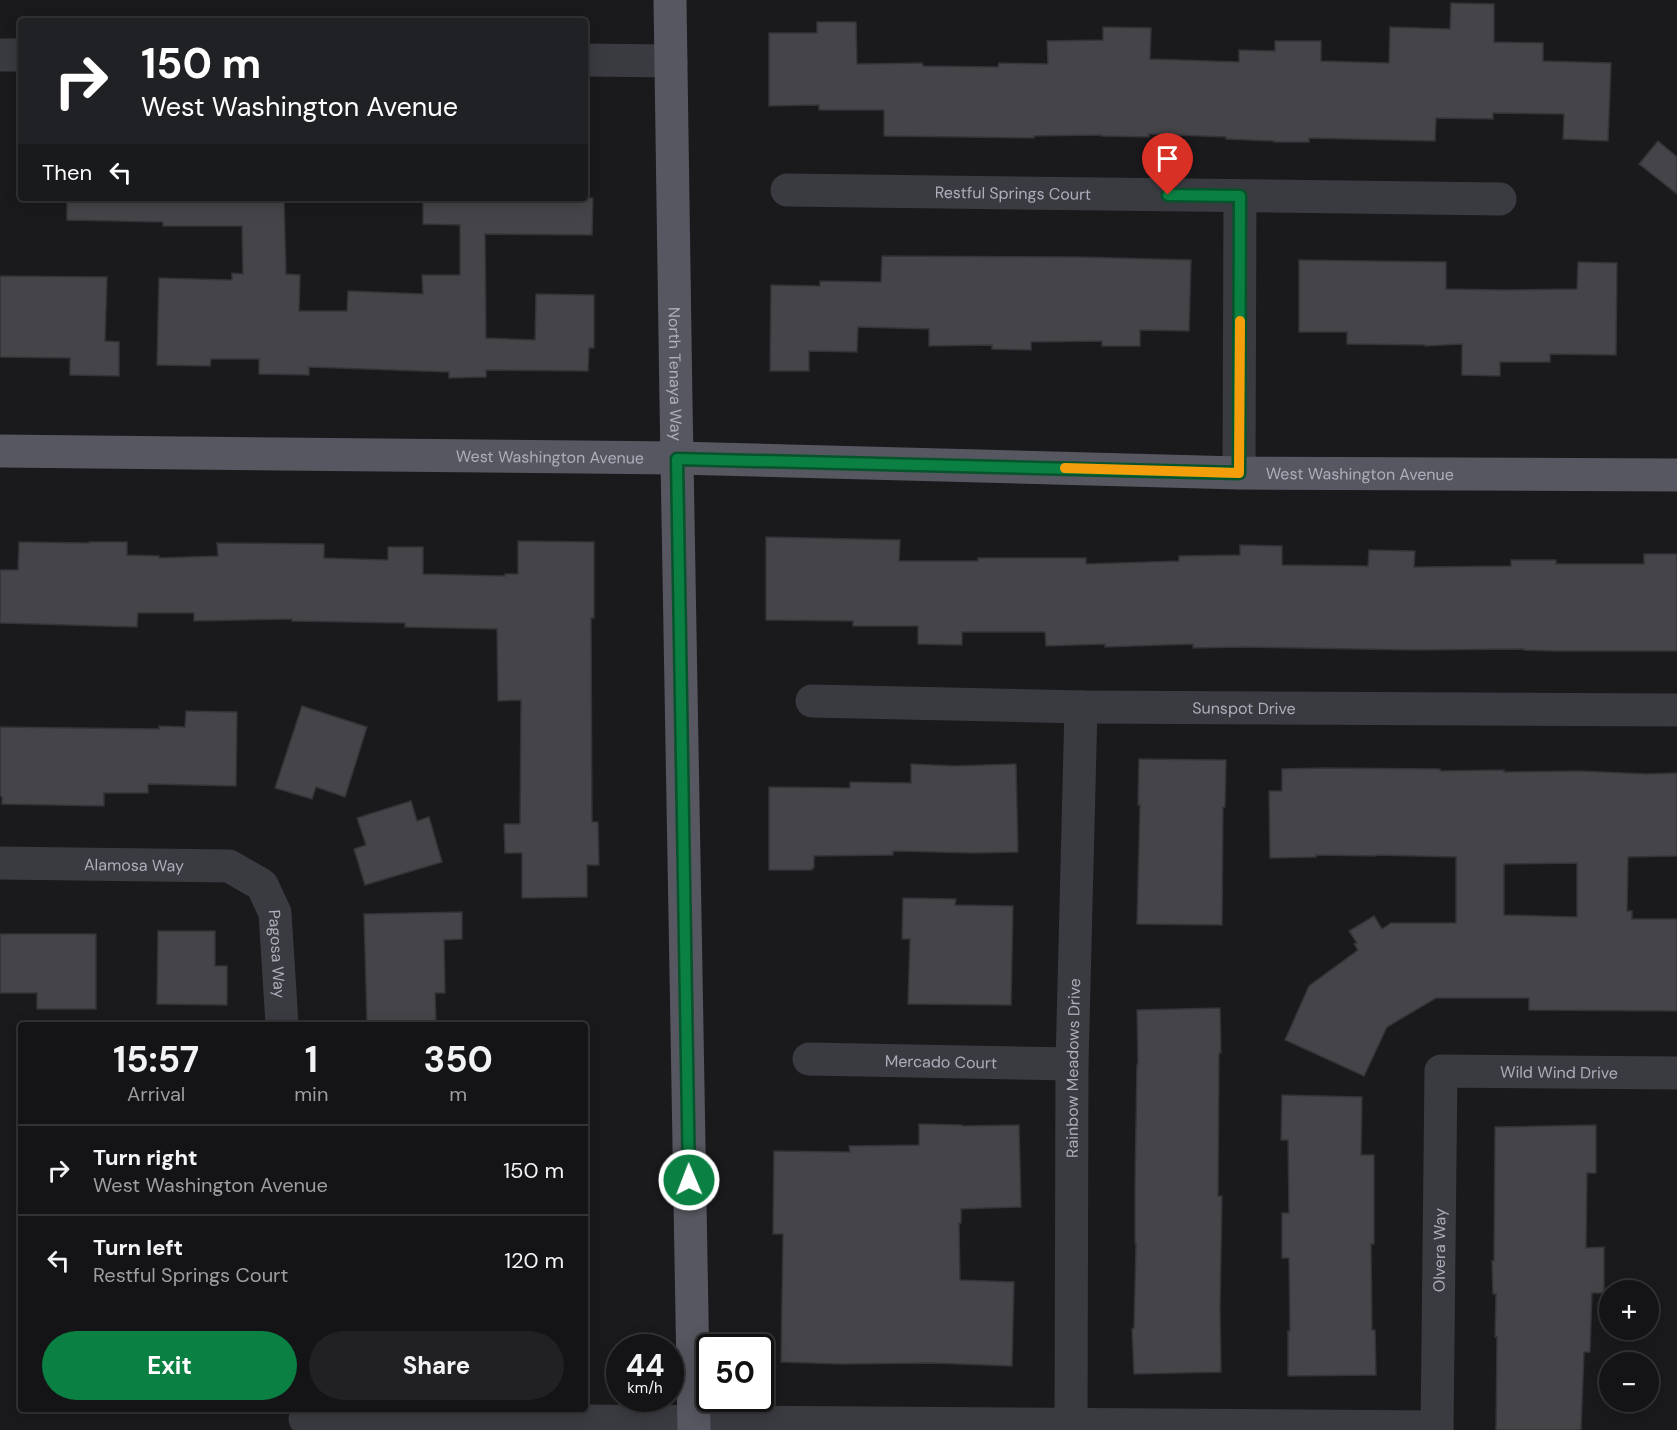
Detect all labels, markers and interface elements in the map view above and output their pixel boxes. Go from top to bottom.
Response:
text: 150 m [141,36,261,91]
icon: right [42,42,120,120]
text: West Washington Avenue [141,89,458,124]
pin [1142,133,1193,195]
icon: arrive [1151,142,1184,175]
icon: left [104,156,137,189]
text: Then [42,158,92,187]
street label: Restful Springs Court [935,181,1091,204]
street label: North Tenaya Way [664,307,687,441]
street label: West Washington Avenue [456,445,644,468]
street label: West Washington Avenue [1266,463,1454,484]
street label: Sunspot Drive [1192,697,1296,719]
street label: Alamosa Way [84,854,184,876]
street label: Pagosa Way [264,909,291,999]
street label: Rainbow Meadows Drive [1061,978,1085,1158]
text: 15:57 [113,1036,199,1083]
text: 1 [305,1036,318,1083]
text: 350 [423,1036,493,1083]
street label: Mercado Court [885,1050,997,1073]
street label: Wild Wind Drive [1500,1061,1618,1083]
text: Arrival [127,1081,185,1107]
text: min [294,1081,328,1107]
text: m [449,1081,467,1107]
text: Turn right [93,1143,198,1172]
position arrow [657,1148,721,1212]
icon: right [42,1154,75,1187]
text: 150 m [503,1156,564,1185]
text: West Washington Avenue [93,1172,328,1198]
street label: Olvera Way [1428,1208,1450,1292]
text: Turn left [93,1233,183,1262]
icon: left [42,1244,75,1277]
text: 120 m [504,1246,564,1275]
text: Restful Springs Court [93,1262,288,1288]
map controls [1599,1280,1659,1412]
button: + [1599,1280,1659,1340]
button: Exit [42,1331,297,1400]
button: Share [309,1331,564,1400]
speed limit sign: 50 [696,1334,774,1412]
text: 44 [626,1346,665,1385]
button: − [1599,1352,1659,1412]
text: km/h [627,1378,663,1398]

